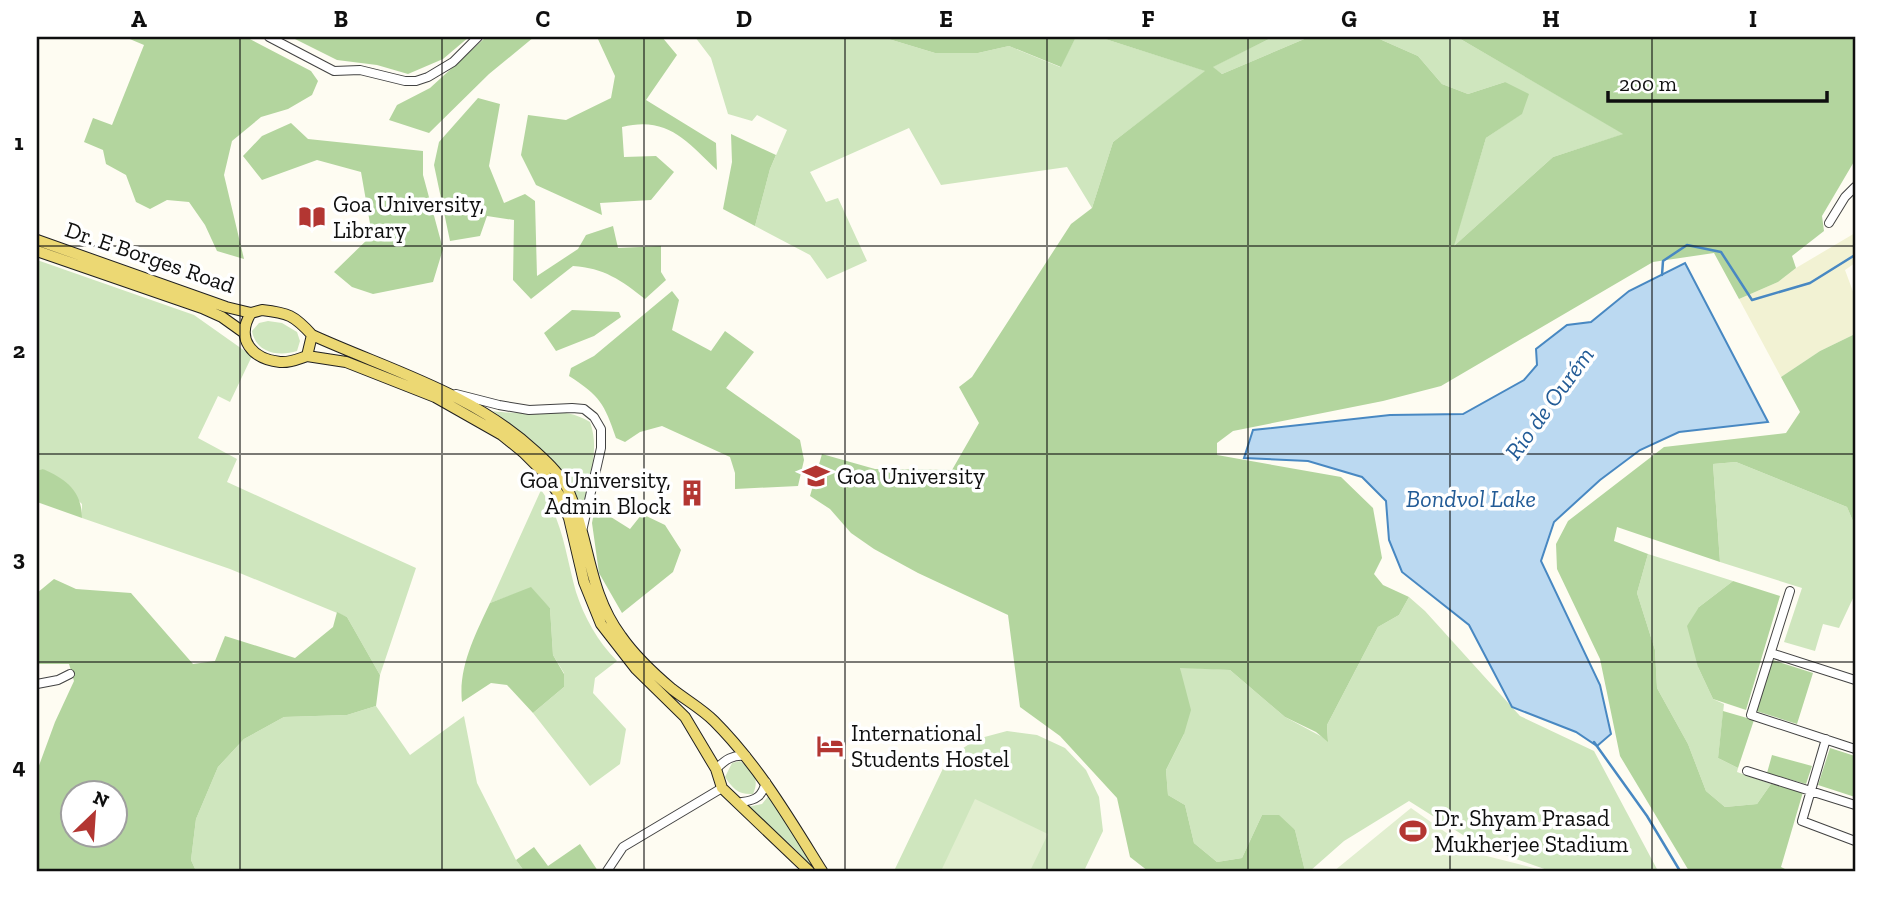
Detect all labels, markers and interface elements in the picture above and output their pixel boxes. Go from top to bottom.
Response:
text: A [131,5,147,33]
text: B [334,5,348,33]
text: C [536,5,550,33]
text: D [736,5,752,33]
text: E [939,5,953,33]
text: F [1141,5,1155,33]
text: G [1341,5,1357,33]
text: H [1542,5,1560,33]
text: I [1749,5,1757,33]
scale bar [1608,60,1827,104]
text: 200 m [1619,71,1677,96]
text: 1 [14,128,24,156]
place label: Goa University, Library [333,190,484,244]
library icon: Goa University, Library [297,202,327,232]
street label: Dr. E Borges Road [62,215,239,299]
text: 2 [13,336,25,364]
water label: Rio de Ourém [1498,341,1600,465]
school or university icon: Goa University [801,461,831,491]
place label: Goa University [837,462,985,490]
place label: Goa University, Admin Block [520,466,671,520]
building icon: Goa University, Admin Block [677,478,707,508]
water label: Bondvol Lake [1406,484,1536,513]
text: 3 [13,544,25,572]
place label: International Students Hostel [851,719,1009,773]
hotel icon: International Students Hostel [815,731,845,761]
text: 4 [12,752,26,780]
north arrow [60,778,130,848]
text: N [90,786,112,813]
place label: Dr. Shyam Prasad Mukherjee Stadium [1434,804,1629,858]
sports icon: Dr. Shyam Prasad Mukherjee Stadium [1398,816,1428,846]

